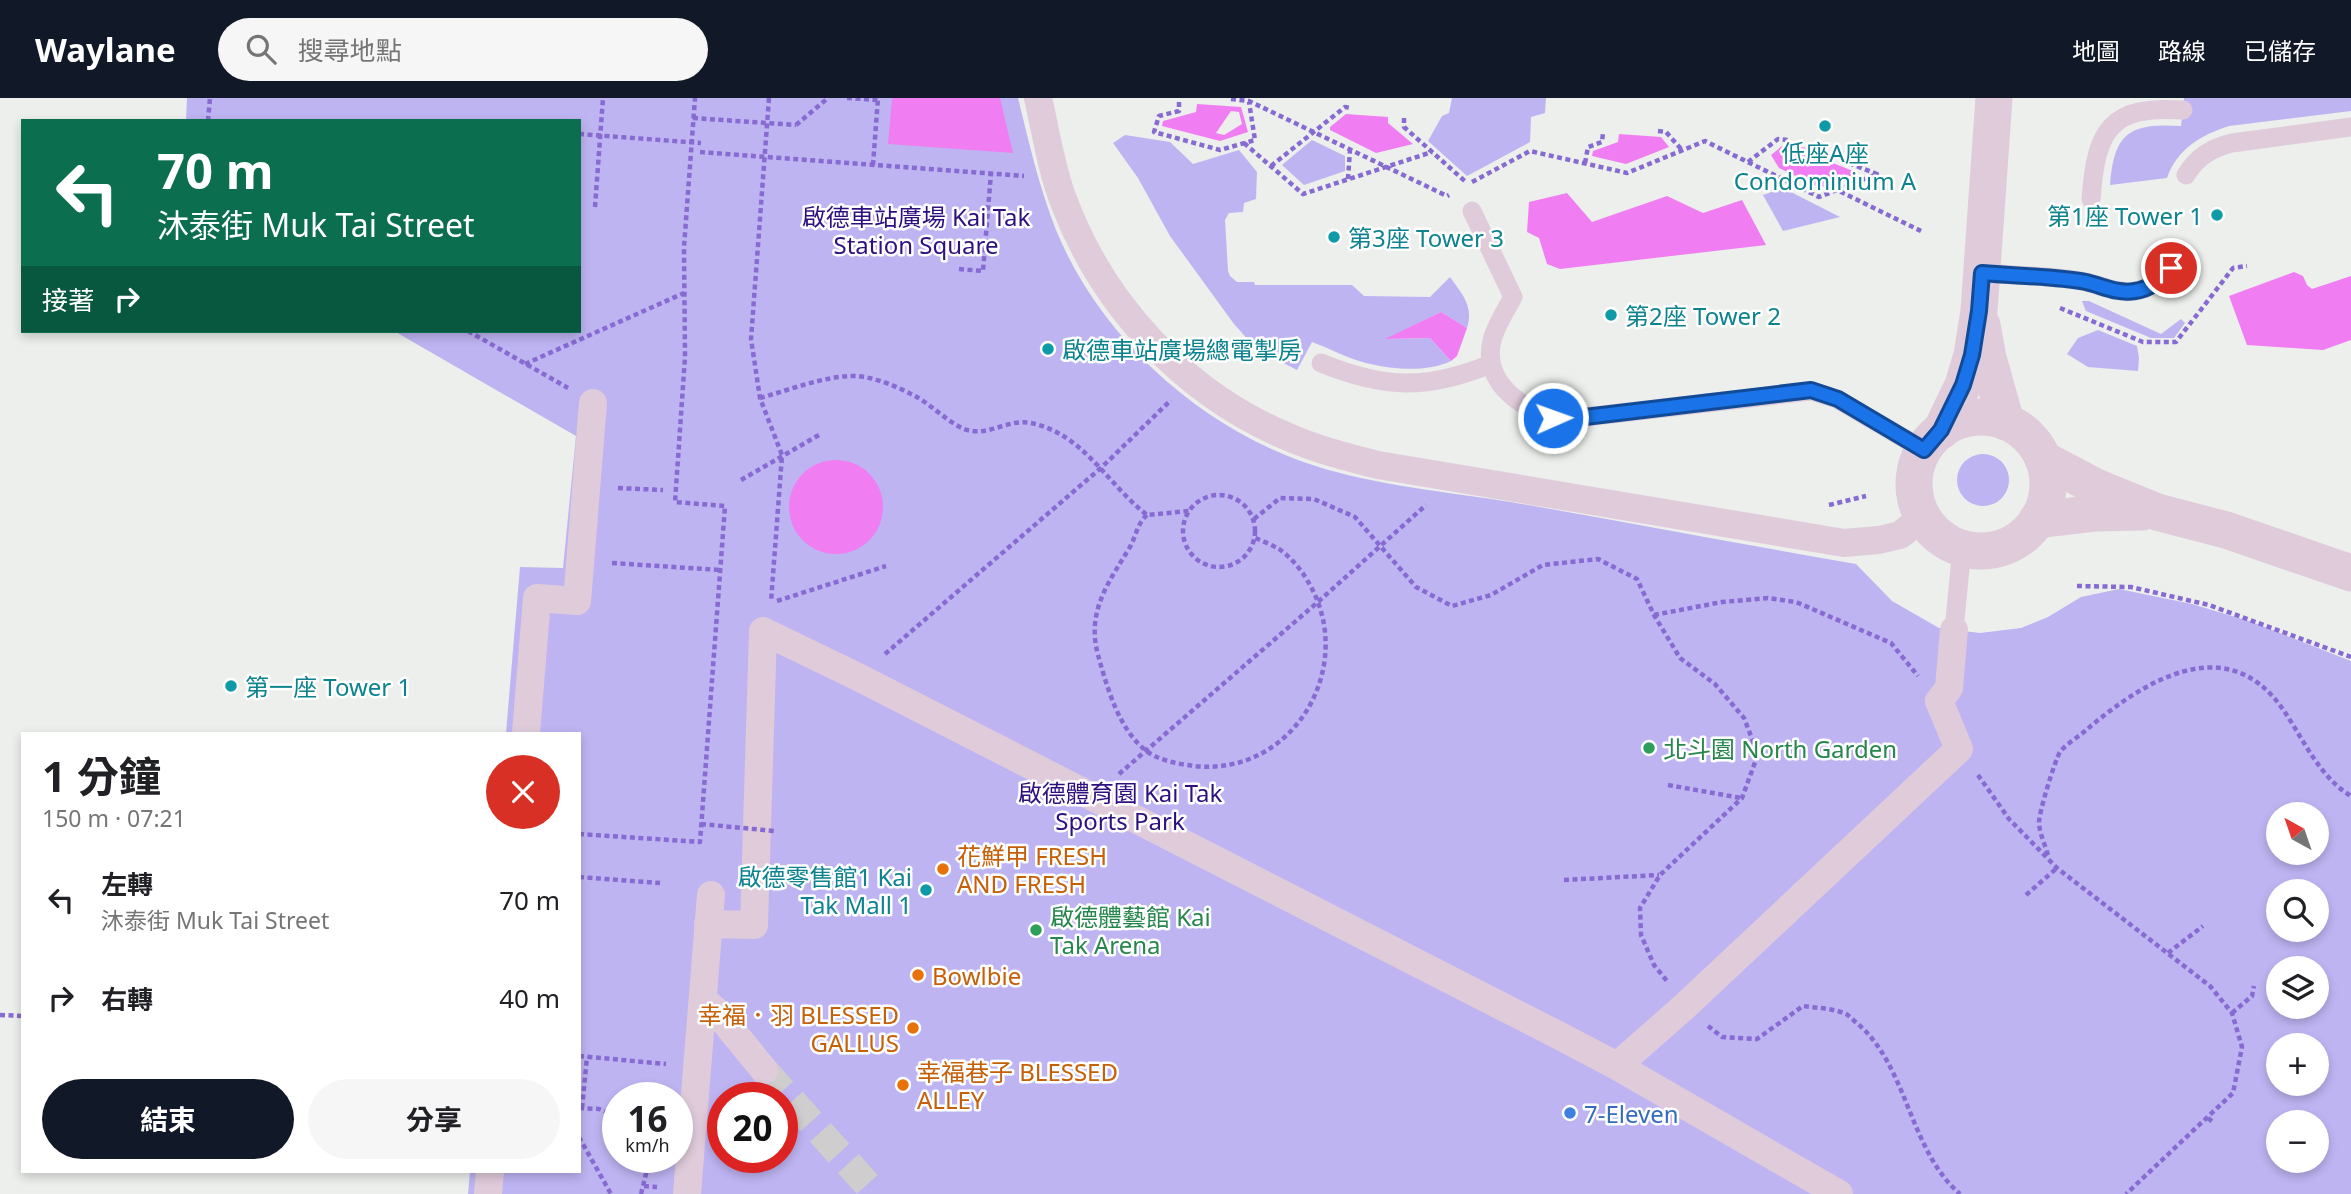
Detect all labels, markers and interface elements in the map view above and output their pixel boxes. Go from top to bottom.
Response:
search box [218,18,708,81]
text: Waylane [35,27,176,72]
icon: search [242,30,280,68]
text: 搜尋地點 [298,32,402,68]
text: 地圖 [2072,34,2120,67]
text: 路線 [2158,34,2206,67]
text: 已儲存 [2244,34,2316,67]
marker: 低座A座 Condominium A [1817,118,1833,134]
place label: 低座A座 Condominium A [1734,136,1917,197]
text: 70 m [157,137,274,203]
icon: left [42,147,133,238]
place label: 第1座 Tower 1 [2047,199,2203,232]
park label: 啟德車站廣場 Kai Tak Station Square [802,200,1031,261]
text: 沐泰街 Muk Tai Street [157,203,475,246]
marker: 第1座 Tower 1 [2209,207,2225,223]
place label: 第3座 Tower 3 [1348,221,1504,254]
marker: 第3座 Tower 3 [1326,229,1342,245]
pin [2141,238,2201,298]
icon: arrive [2152,249,2190,287]
icon: right [108,280,146,318]
text: 接著 [42,282,94,318]
place label: 第2座 Tower 2 [1625,299,1781,332]
marker: 第2座 Tower 2 [1603,307,1619,323]
place label: 啟德車站廣場總電掣房 [1062,333,1302,366]
marker: 啟德車站廣場總電掣房 [1040,341,1056,357]
position arrow [1516,381,1590,455]
place label: 第一座 Tower 1 [245,670,411,703]
marker: 第一座 Tower 1 [223,678,239,694]
place label: 北斗園 North Garden [1663,732,1897,765]
marker: 北斗園 North Garden [1641,740,1657,756]
text: 1 分鐘 [42,747,161,804]
button: close [486,755,560,829]
park label: 啟德體育園 Kai Tak Sports Park [1018,776,1223,837]
text: 150 m · 07:21 [42,802,186,834]
north arrow [2266,802,2329,864]
map controls [2266,802,2329,1173]
place label: 花鮮甲 FRESH AND FRESH [957,839,1107,900]
place label: 啟德零售館1 Kai Tak Mall 1 [738,860,912,921]
marker: 花鮮甲 FRESH AND FRESH [935,861,951,877]
text: 左轉 [101,866,153,902]
button: search [2266,879,2329,942]
icon: left [42,881,80,919]
text: 70 m [499,882,560,918]
marker: 啟德零售館1 Kai Tak Mall 1 [918,882,934,898]
place label: 啟德體藝館 Kai Tak Arena [1050,900,1211,961]
text: 沐泰街 Muk Tai Street [101,904,329,936]
marker: 啟德體藝館 Kai Tak Arena [1028,922,1044,938]
button: layers [2266,956,2329,1019]
place label: Bowlbie [932,959,1021,992]
marker: Bowlbie [910,967,926,983]
icon: right [42,979,80,1017]
text: 40 m [499,980,560,1016]
text: 右轉 [101,981,153,1017]
place label: 幸福．羽 BLESSED GALLUS [698,998,899,1059]
marker: 幸福．羽 BLESSED GALLUS [905,1020,921,1036]
button: + [2266,1033,2329,1096]
place label: 幸福巷子 BLESSED ALLEY [917,1055,1118,1116]
marker: 幸福巷子 BLESSED ALLEY [895,1077,911,1093]
button: 結束 [42,1079,294,1159]
button: 分享 [308,1079,560,1159]
speed limit sign: 20 [707,1082,798,1173]
text: 16 [627,1095,668,1142]
place label: 7-Eleven [1584,1097,1679,1130]
marker: 7-Eleven [1562,1105,1578,1121]
button: − [2266,1110,2329,1173]
text: km/h [625,1133,670,1157]

